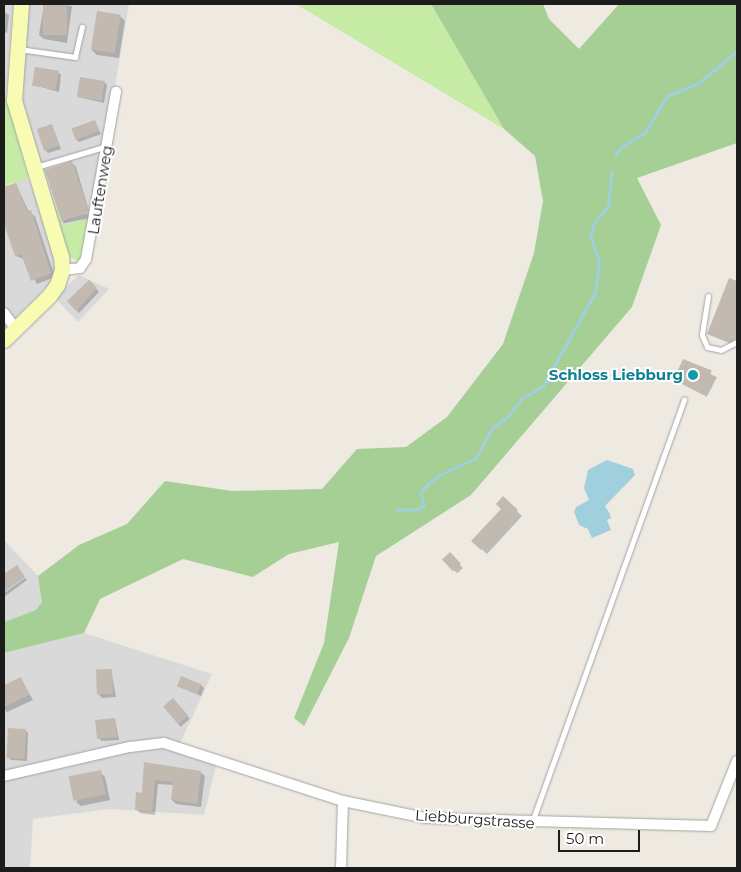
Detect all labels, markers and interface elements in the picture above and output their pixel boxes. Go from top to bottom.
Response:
street label: Lauftenweg [84,144,116,236]
place label: Schloss Liebburg [549,366,683,384]
marker: Schloss Liebburg [687,369,699,381]
street label: Liebburgstrasse [415,806,535,832]
scale bar [561,820,644,852]
text: 50 m [566,829,604,848]

